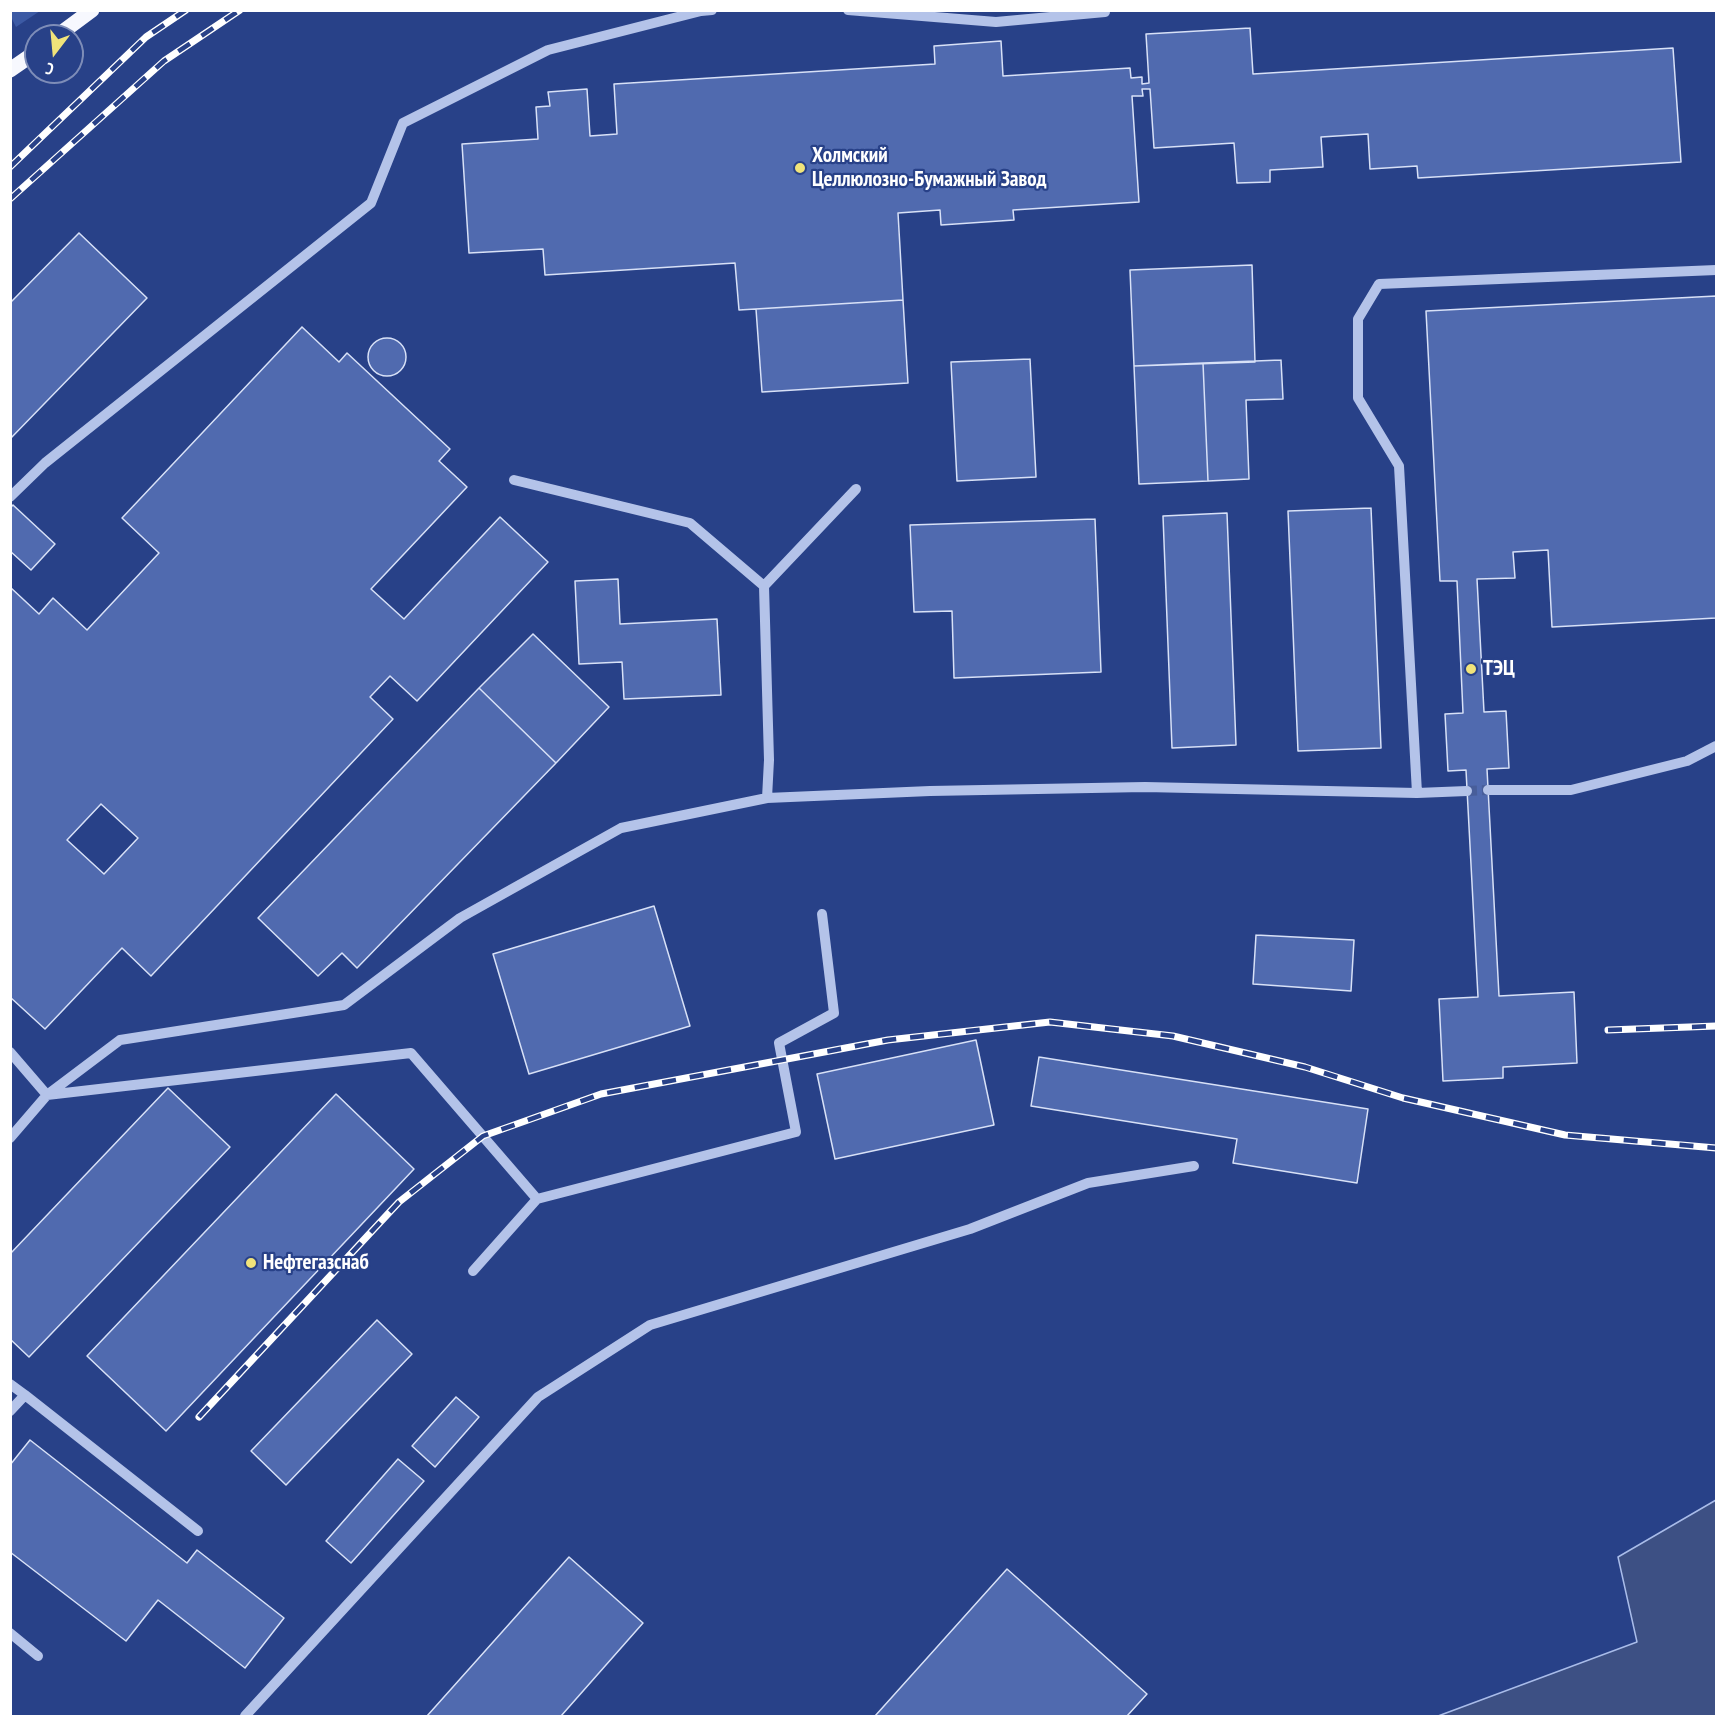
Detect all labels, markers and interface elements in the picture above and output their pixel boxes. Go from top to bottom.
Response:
north arrow [24,24,84,84]
text: С [43,59,56,80]
place label: Холмский Целлюлозно-Бумажный Завод [812,143,1047,193]
marker: Холмский Целлюлозно-Бумажный Завод [793,161,807,175]
place label: ТЭЦ [1483,656,1515,682]
marker: ТЭЦ [1464,662,1478,676]
place label: Нефтегазснаб [263,1250,369,1276]
marker: Нефтегазснаб [244,1256,258,1270]

